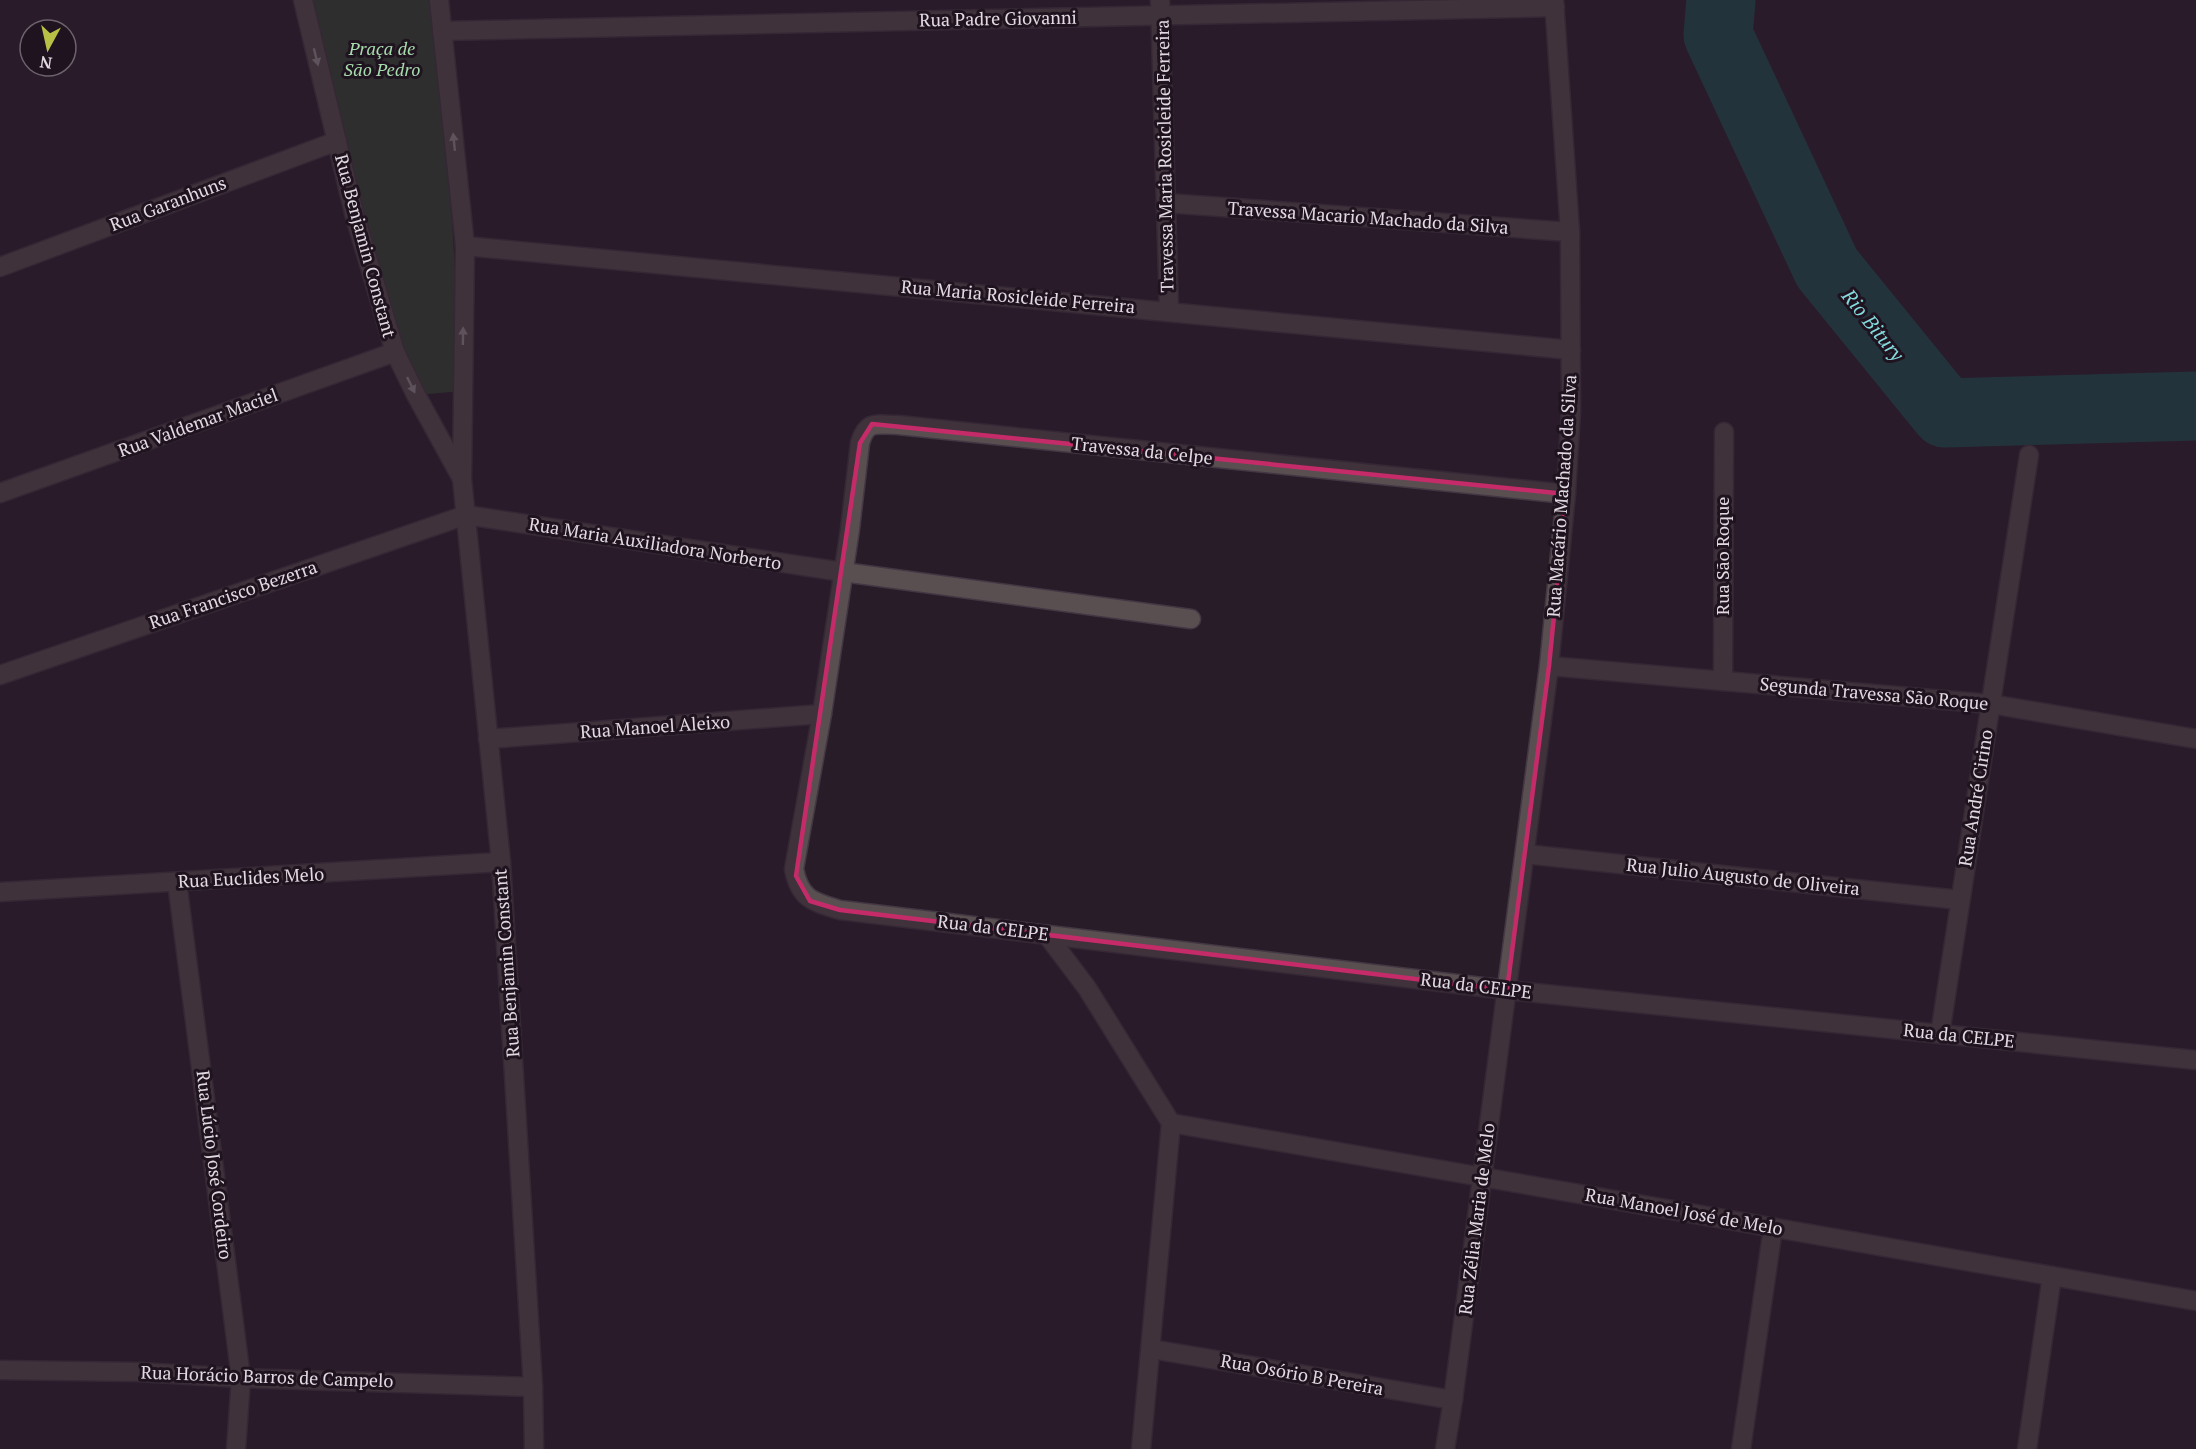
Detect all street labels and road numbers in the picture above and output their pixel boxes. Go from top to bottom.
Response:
street label: Rua Padre Giovanni [919,5,1077,31]
street label: Travessa Maria Rosicleide Ferreira [1150,19,1178,293]
street label: Rua Benjamin Constant [330,151,402,340]
street label: Rua Garanhuns [106,170,229,236]
street label: Travessa Macario Machado da Silva [1227,195,1509,239]
street label: Rua Maria Rosicleide Ferreira [900,274,1136,318]
street label: Rua Macário Machado da Silva [1541,374,1581,618]
street label: Rua Valdemar Maciel [115,382,281,462]
street label: Travessa da Celpe [1070,431,1214,469]
street label: Rua São Roque [1710,497,1734,615]
street label: Rua Maria Auxiliadora Norberto [527,511,783,575]
street label: Rua Francisco Bezerra [145,554,320,634]
street label: Segunda Travessa São Roque [1759,671,1989,715]
street label: Rua Manoel Aleixo [579,709,731,743]
street label: Rua André Cirino [1952,728,1998,868]
street label: Rua Julio Augusto de Oliveira [1625,852,1861,900]
street label: Rua Euclides Melo [177,861,325,893]
street label: Rua Benjamin Constant [487,868,525,1058]
street label: Rua da CELPE [936,908,1050,946]
street label: Rua da CELPE [1419,966,1533,1004]
street label: Rua da CELPE [1902,1017,2016,1053]
street label: Rua Lúcio José Cordeiro [191,1069,239,1261]
street label: Rua Zélia Maria de Melo [1452,1122,1500,1316]
street label: Rua Manoel José de Melo [1584,1182,1785,1240]
street label: Rua Osório B Pereira [1219,1348,1386,1400]
street label: Rua Horácio Barros de Campelo [140,1360,394,1392]

